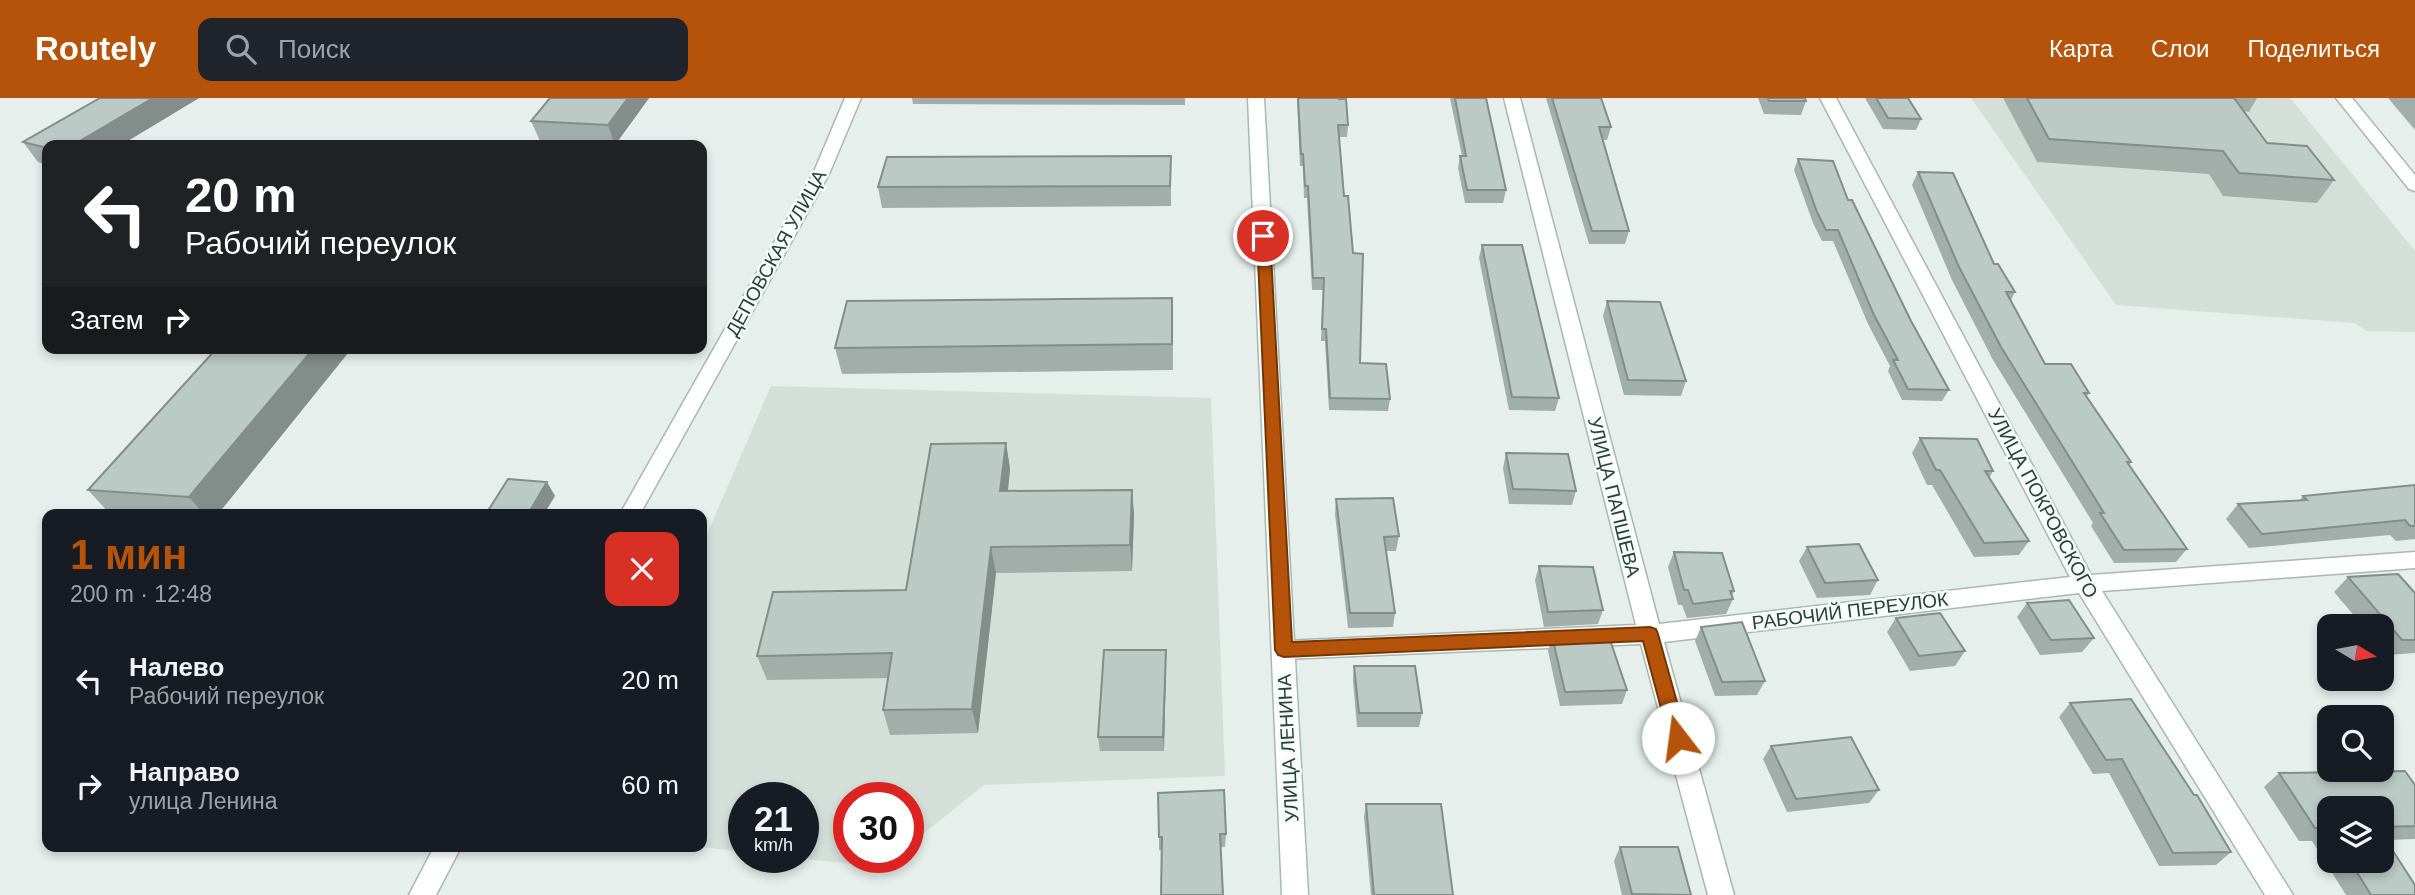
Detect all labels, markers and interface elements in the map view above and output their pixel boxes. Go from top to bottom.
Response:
search box [198,18,688,81]
text: Routely [35,30,156,67]
icon: search [222,30,260,68]
text: Поиск [278,34,350,64]
text: Карта [2049,35,2113,62]
text: Слои [2151,35,2209,62]
text: Поделиться [2247,35,2380,62]
street label: ДЕПОВСКАЯ УЛИЦА [722,166,831,340]
icon: left [70,168,161,259]
text: 20 m [185,168,297,222]
pin [1233,206,1293,266]
icon: arrive [1244,217,1282,255]
text: Рабочий переулок [185,225,456,261]
icon: right [158,301,196,339]
text: Затем [70,305,144,335]
street label: УЛИЦА ПОКРОВСКОГО [1984,405,2102,601]
street label: УЛИЦА ПАПШЕВА [1584,415,1644,579]
text: 1 мин [70,531,187,578]
button: close [605,532,679,606]
text: 200 m · 12:48 [70,581,212,607]
street label: РАБОЧИЙ ПЕРЕУЛОК [1751,589,1949,633]
north arrow [2317,614,2394,691]
map controls [2317,614,2394,873]
text: Налево [129,652,224,682]
icon: left [70,662,108,700]
text: 20 m [621,665,679,695]
street label: УЛИЦА ЛЕНИНА [1274,673,1302,823]
text: Рабочий переулок [129,683,324,709]
position arrow [1641,701,1715,775]
button: search [2317,705,2394,782]
text: Направо [129,757,240,787]
icon: right [70,767,108,805]
text: 60 m [621,770,679,800]
speed limit sign: 30 [833,782,924,873]
text: улица Ленина [129,788,278,814]
button: layers [2317,796,2394,873]
text: 21 [754,799,793,838]
text: km/h [754,835,793,855]

